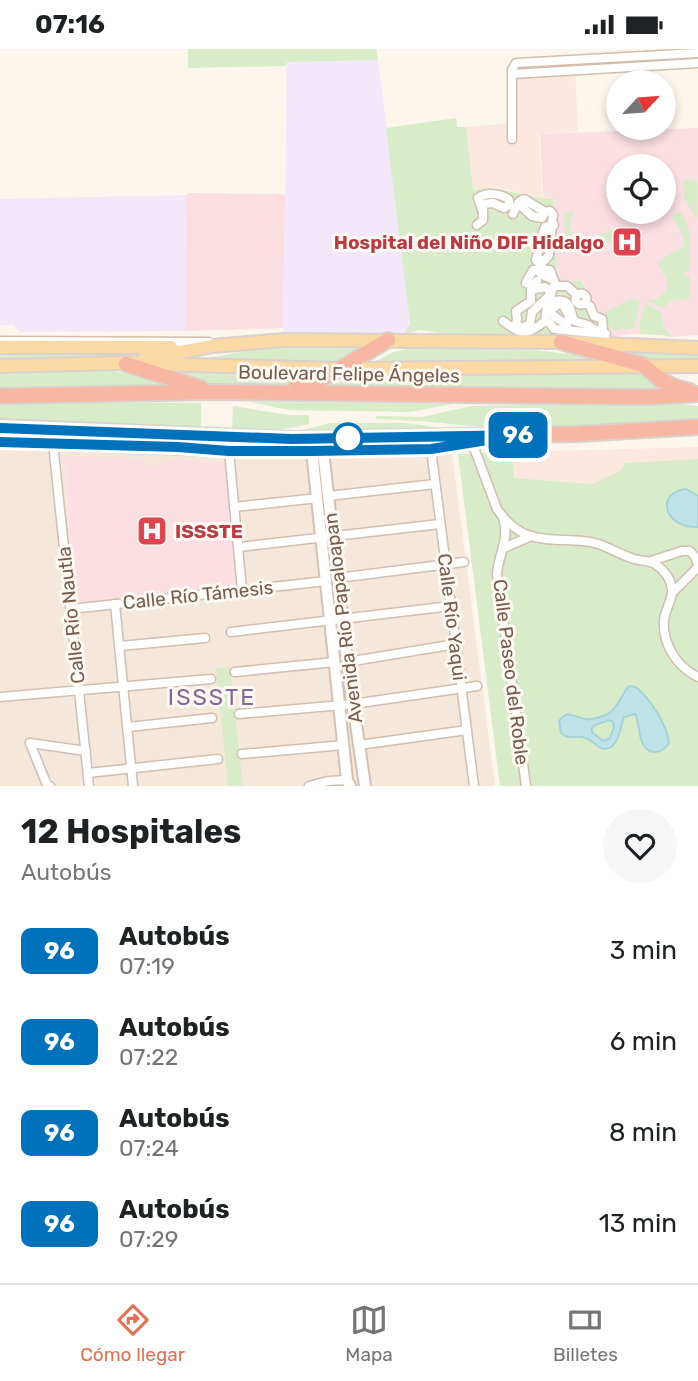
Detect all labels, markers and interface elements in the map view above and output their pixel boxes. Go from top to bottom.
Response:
text: 07:16 [35,9,105,40]
north arrow [606,70,676,140]
map controls [606,70,676,224]
button: locate [606,154,676,224]
hospital icon: Hospital del Niño DIF Hidalgo [610,225,644,259]
place label: Hospital del Niño DIF Hidalgo [334,231,604,254]
street label: Boulevard Felipe Ángeles [238,361,460,387]
line badge: 96 [486,412,550,458]
text: 96 [503,421,533,449]
unlabelled marker [333,423,363,453]
street label: Avenida Río Papaloapan [319,511,367,725]
hospital icon: ISSSTE [135,514,169,548]
place label: ISSSTE [175,520,243,543]
street label: Calle Río Nautla [52,545,90,685]
street label: Calle Río Yaqui [433,552,471,682]
street label: Calle Río Támesis [122,576,274,614]
street label: Calle Paseo del Roble [488,578,534,766]
district label: ISSSTE [168,683,256,711]
button: heart [603,809,677,883]
text: 12 Hospitales [21,812,241,851]
text: Autobús [21,858,112,886]
text: Autobús [119,921,230,952]
text: 3 min [610,935,677,966]
text: 96 [44,937,75,965]
text: 07:19 [119,952,175,980]
text: Autobús [119,1012,230,1043]
text: 6 min [610,1026,677,1057]
text: 96 [44,1028,75,1056]
text: 07:22 [119,1043,178,1071]
text: Autobús [119,1103,230,1134]
text: 8 min [609,1117,677,1148]
text: 96 [44,1119,75,1147]
text: 07:24 [119,1134,179,1162]
text: Autobús [119,1194,230,1225]
text: 13 min [599,1208,677,1239]
text: 96 [44,1210,75,1238]
text: 07:29 [119,1225,178,1253]
tab: Cómo llegar [80,1301,185,1366]
tab: Mapa [345,1301,393,1366]
tab: Billetes [553,1301,618,1366]

